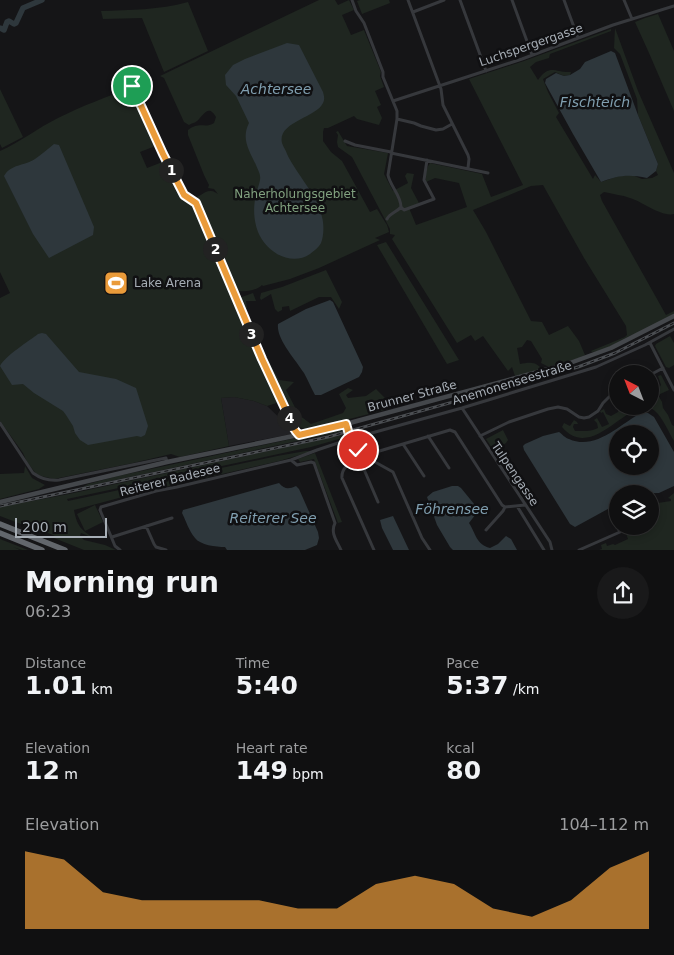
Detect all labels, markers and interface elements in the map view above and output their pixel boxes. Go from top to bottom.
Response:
street label: Luchspergergasse [477,21,585,69]
pin [111,65,153,107]
icon: arrive [118,72,146,100]
water label: Achtersee [240,81,311,97]
water label: Fischteich [560,94,630,110]
pin: 1 [158,158,184,182]
text: 1 [167,162,176,178]
park label: Naherholungsgebiet Achtersee [234,187,356,215]
pin: 2 [202,236,228,262]
text: 2 [211,241,220,257]
sports icon: Lake Arena [103,270,129,296]
place label: Lake Arena [134,276,201,290]
pin: 3 [238,322,264,346]
text: 3 [247,326,256,342]
street label: Anemonenseestraße [451,358,573,408]
north arrow [609,365,659,415]
map controls [609,365,659,535]
street label: Brunner Straße [366,377,458,415]
pin: 4 [276,406,302,430]
text: 4 [285,410,294,426]
button: locate [609,425,659,475]
pin [337,429,379,471]
icon: check [344,436,372,464]
street label: Tulpengasse [488,439,541,509]
street label: Reiterer Badesee [118,461,222,499]
button: layers [609,485,659,535]
water label: Föhrensee [415,501,489,517]
water label: Reiterer See [229,510,317,526]
scale bar [15,515,108,538]
text: 200 m [22,519,67,535]
text: Morning run [25,566,219,599]
button: share [597,567,649,619]
text: 06:23 [25,602,71,621]
text: Distance [25,655,86,671]
text: Time [236,655,270,671]
text: Pace [446,655,479,671]
text: 1.01 [25,671,87,700]
text: 5:40 [236,671,298,700]
text: 5:37 [446,671,509,700]
text: km [87,681,113,697]
text: /km [509,681,539,697]
text: Elevation [25,740,90,756]
text: Heart rate [236,740,308,756]
text: kcal [446,740,475,756]
text: 12 [25,756,60,785]
text: 149 [236,756,288,785]
text: 80 [446,756,481,785]
text: m [60,766,78,782]
text: bpm [288,766,324,782]
text: Elevation [25,815,99,834]
text: 104–112 m [559,815,649,834]

